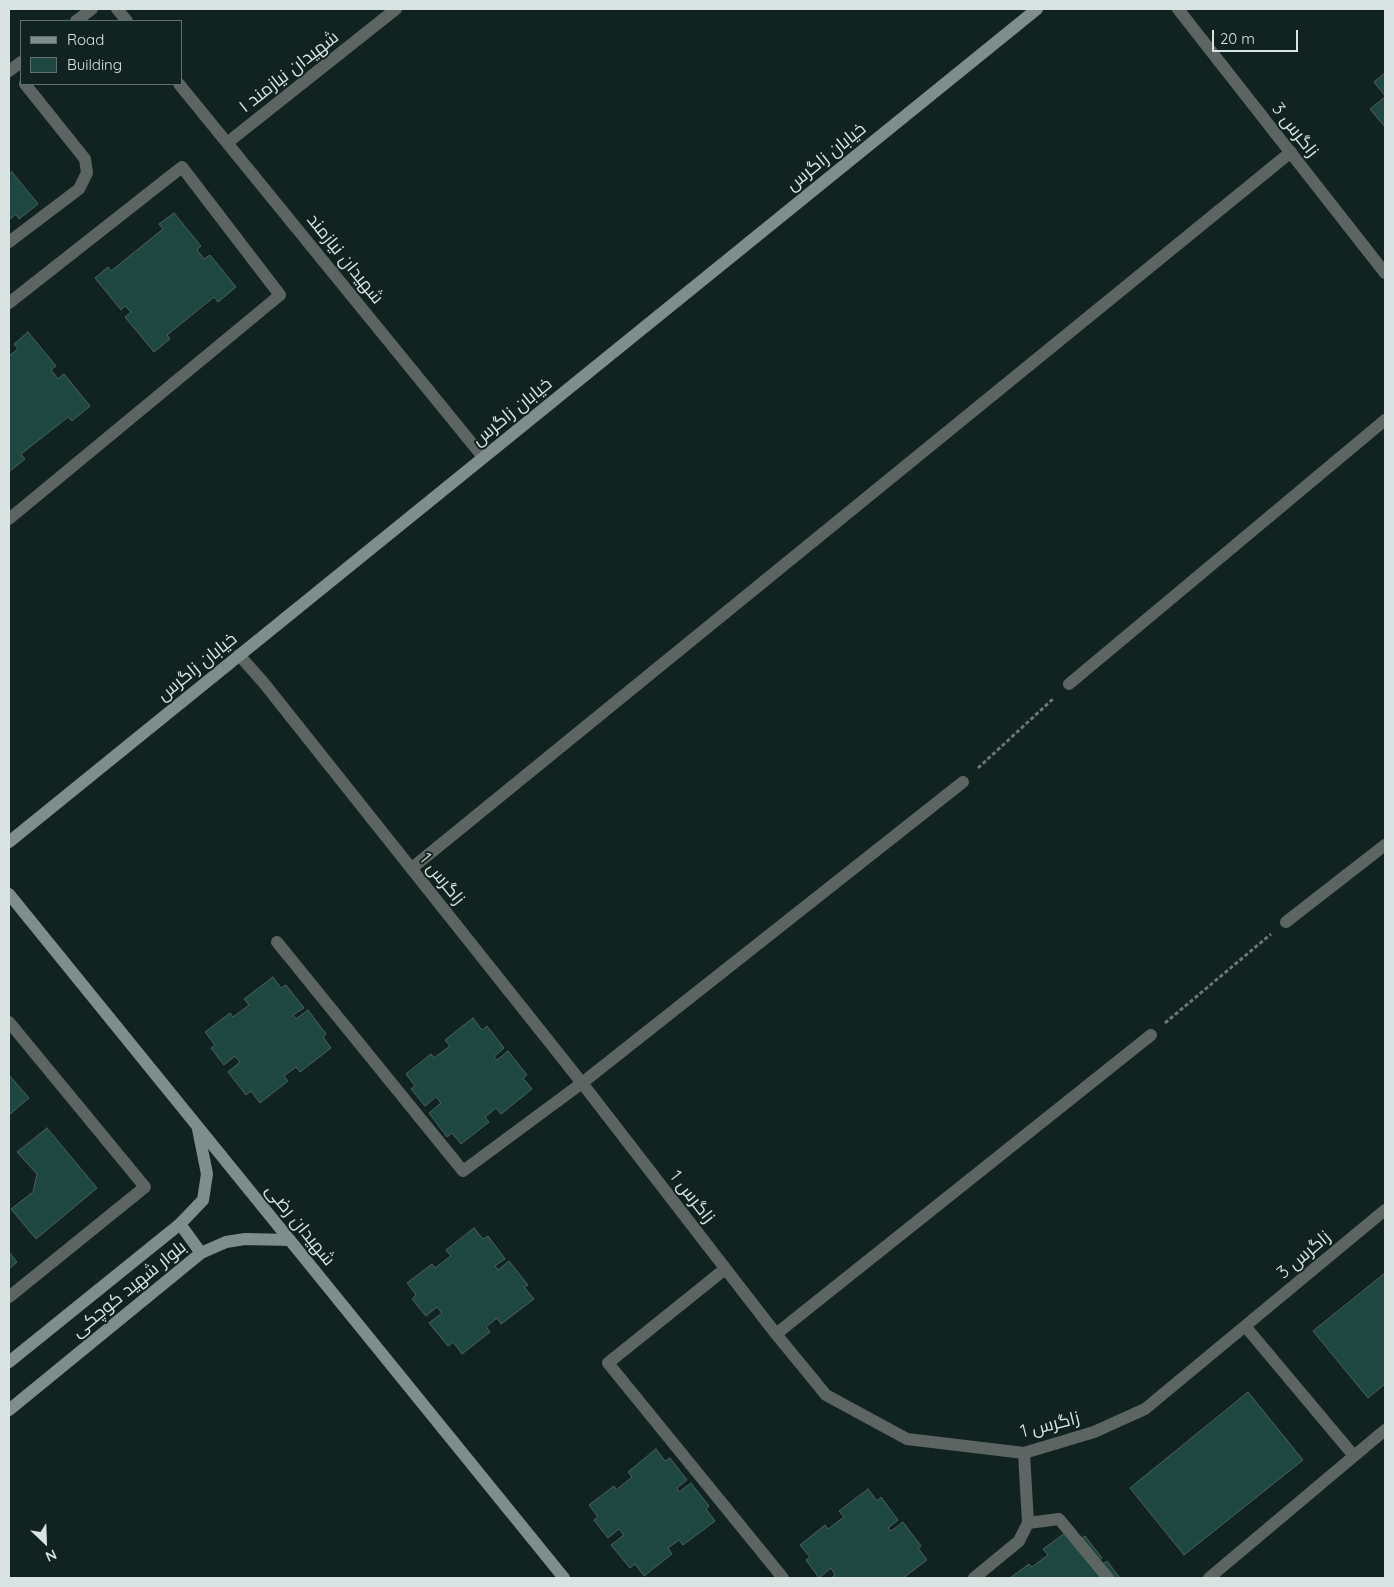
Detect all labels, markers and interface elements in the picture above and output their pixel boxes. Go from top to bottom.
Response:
legend [20,20,182,85]
scale bar [1214,20,1300,52]
street label: شهیدان نیازمند ۱ [235,26,343,118]
text: 20 m [1220,29,1255,48]
text: Road [67,30,104,49]
text: Building [67,55,122,74]
street label: زاگرس 3 [1267,98,1323,162]
street label: خیابان زاگرس [782,118,870,196]
street label: شهیدان نیازمند [302,209,388,309]
street label: خیابان زاگرس [468,373,556,451]
street label: خیابان زاگرس [153,628,241,706]
street label: زاگرس 1 [415,849,469,909]
street label: زاگرس 1 [665,1167,719,1227]
street label: شهیدان رضی [261,1180,339,1270]
street label: زاگرس 3 [1273,1226,1335,1284]
street label: بلوار شهید کوچکی [67,1236,191,1342]
street label: زاگرس 1 [1018,1407,1082,1443]
north arrow [20,1517,70,1567]
text: N [43,1545,59,1566]

